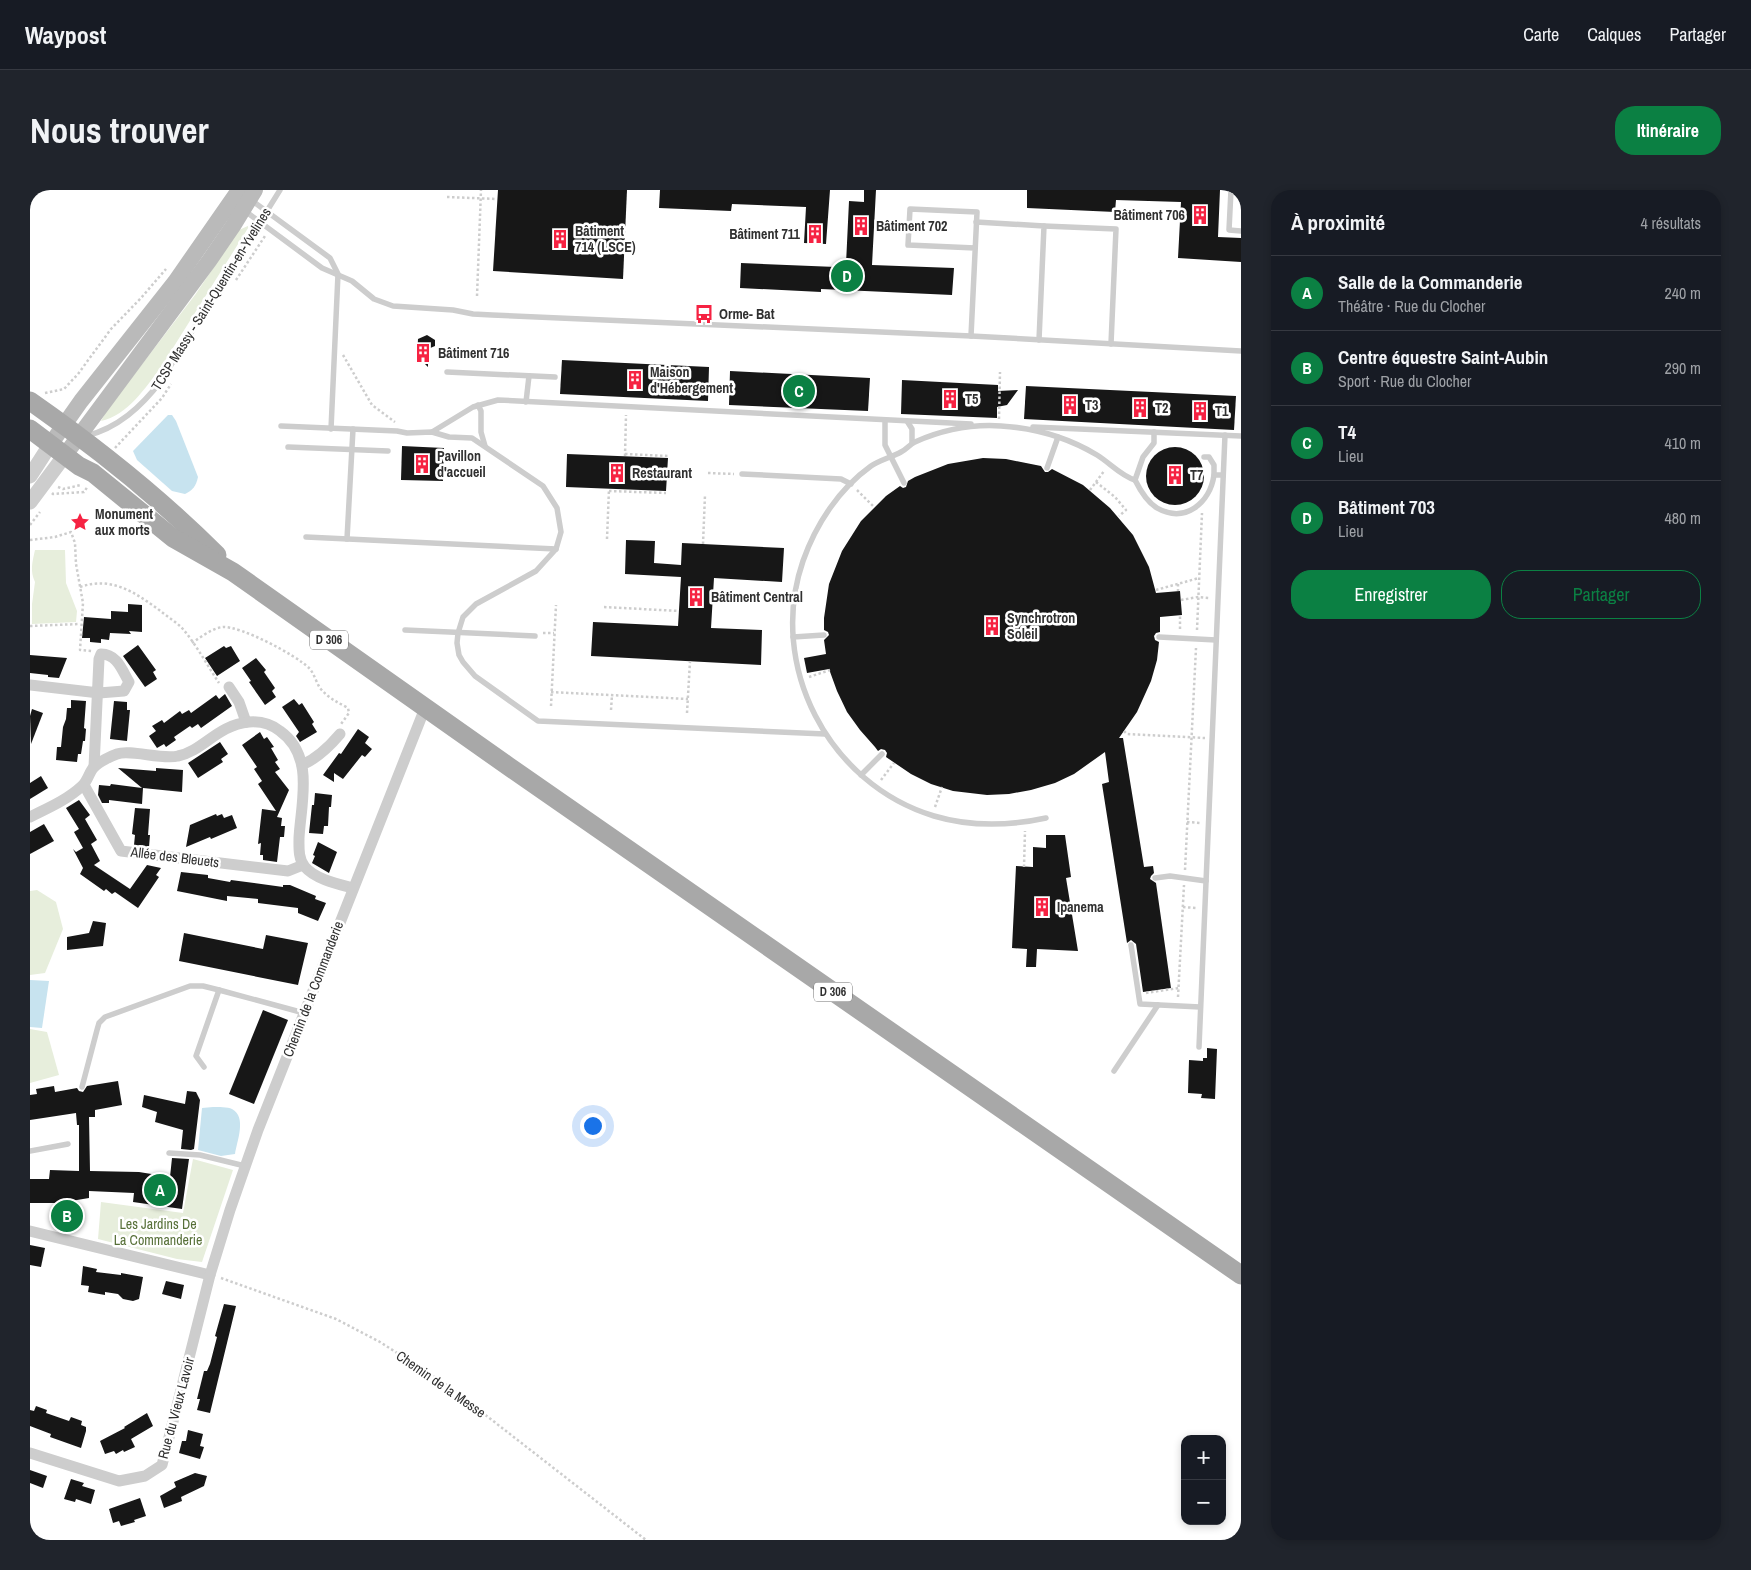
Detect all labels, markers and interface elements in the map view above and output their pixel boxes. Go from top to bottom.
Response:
text: Waypost [25,19,106,51]
text: Carte [1523,22,1559,47]
text: Calques [1587,22,1641,47]
text: Partager [1669,22,1726,47]
button: Itinéraire [1615,106,1721,155]
text: Nous trouver [30,107,209,154]
street label: TCSP Massy - Saint-Quentin-en-Yvelines [147,204,275,394]
building icon: Bâtiment 706 [1189,204,1211,226]
place label: Bâtiment 706 [1114,206,1185,224]
text: À proximité [1291,208,1385,237]
text: 4 résultats [1640,212,1701,234]
building icon: Bâtiment 702 [850,215,872,237]
place label: Bâtiment 702 [876,217,947,235]
place label: Bâtiment 714 (LSCE) [575,222,636,256]
building icon: Bâtiment 711 [804,223,826,245]
place label: Bâtiment 711 [729,225,801,243]
building icon: Bâtiment 714 (LSCE) [549,228,571,250]
pin: D [831,257,863,295]
text: Salle de la Commanderie [1338,269,1522,295]
text: A [1302,282,1312,304]
text: 240 m [1665,282,1701,304]
text: Théâtre · Rue du Clocher [1338,295,1485,317]
bus stop icon: Orme- Bat [693,303,715,325]
place label: Orme- Bat [719,305,775,323]
building icon: Bâtiment 716 [412,342,434,364]
place label: Bâtiment 716 [438,344,509,362]
text: Centre équestre Saint-Aubin [1338,344,1548,370]
text: B [1302,357,1312,379]
text: 290 m [1665,357,1701,379]
place label: Maison d'Hébergement [650,363,733,397]
building icon: Maison d'Hébergement [624,369,646,391]
text: Sport · Rue du Clocher [1338,370,1471,392]
pin: C [783,372,815,410]
building icon: T5 [939,388,961,410]
place label: T5 [965,390,979,408]
building icon: T3 [1059,394,1081,416]
place label: T3 [1085,396,1098,414]
building icon: T2 [1129,397,1151,419]
place label: T2 [1155,399,1168,417]
building icon: T1 [1189,400,1211,422]
place label: T1 [1215,402,1229,420]
text: T4 [1338,419,1356,445]
text: C [1302,432,1312,454]
text: 410 m [1665,432,1701,454]
text: Lieu [1338,445,1364,467]
place label: Pavillon d'accueil [437,447,486,481]
building icon: Pavillon d'accueil [411,453,433,475]
building icon: Restaurant [606,462,628,484]
place label: Restaurant [632,464,692,482]
building icon: T7 [1164,464,1186,486]
place label: T7 [1190,466,1204,484]
text: Bâtiment 703 [1338,494,1435,520]
place label: Monument aux morts [95,505,153,539]
text: D [1302,507,1312,529]
text: 480 m [1665,507,1701,529]
place icon: Monument aux morts [69,511,91,533]
text: Lieu [1338,520,1364,542]
button: Enregistrer [1291,570,1491,619]
button: Partager [1501,570,1701,619]
building icon: Bâtiment Central [685,586,707,608]
place label: Bâtiment Central [711,588,803,606]
place label: Synchrotron Soleil [1007,609,1075,643]
building icon: Synchrotron Soleil [981,615,1003,637]
road number: D 306 [310,630,348,650]
street label: Allée des Bleuets [129,843,220,871]
building icon: Ipanema [1031,896,1053,918]
place label: Ipanema [1057,898,1104,916]
street label: Chemin de la Commanderie [279,918,347,1060]
road number: D 306 [814,982,852,1002]
your location [580,1113,606,1139]
pin: A [144,1171,176,1209]
pin: B [51,1197,83,1235]
park label: Les Jardins De La Commanderie [114,1215,202,1249]
street label: Chemin de la Messe [393,1346,489,1422]
street label: Rue du Vieux Lavoir [154,1355,198,1461]
map controls [1181,1435,1226,1525]
button: + [1181,1435,1226,1480]
button: − [1181,1480,1226,1525]

